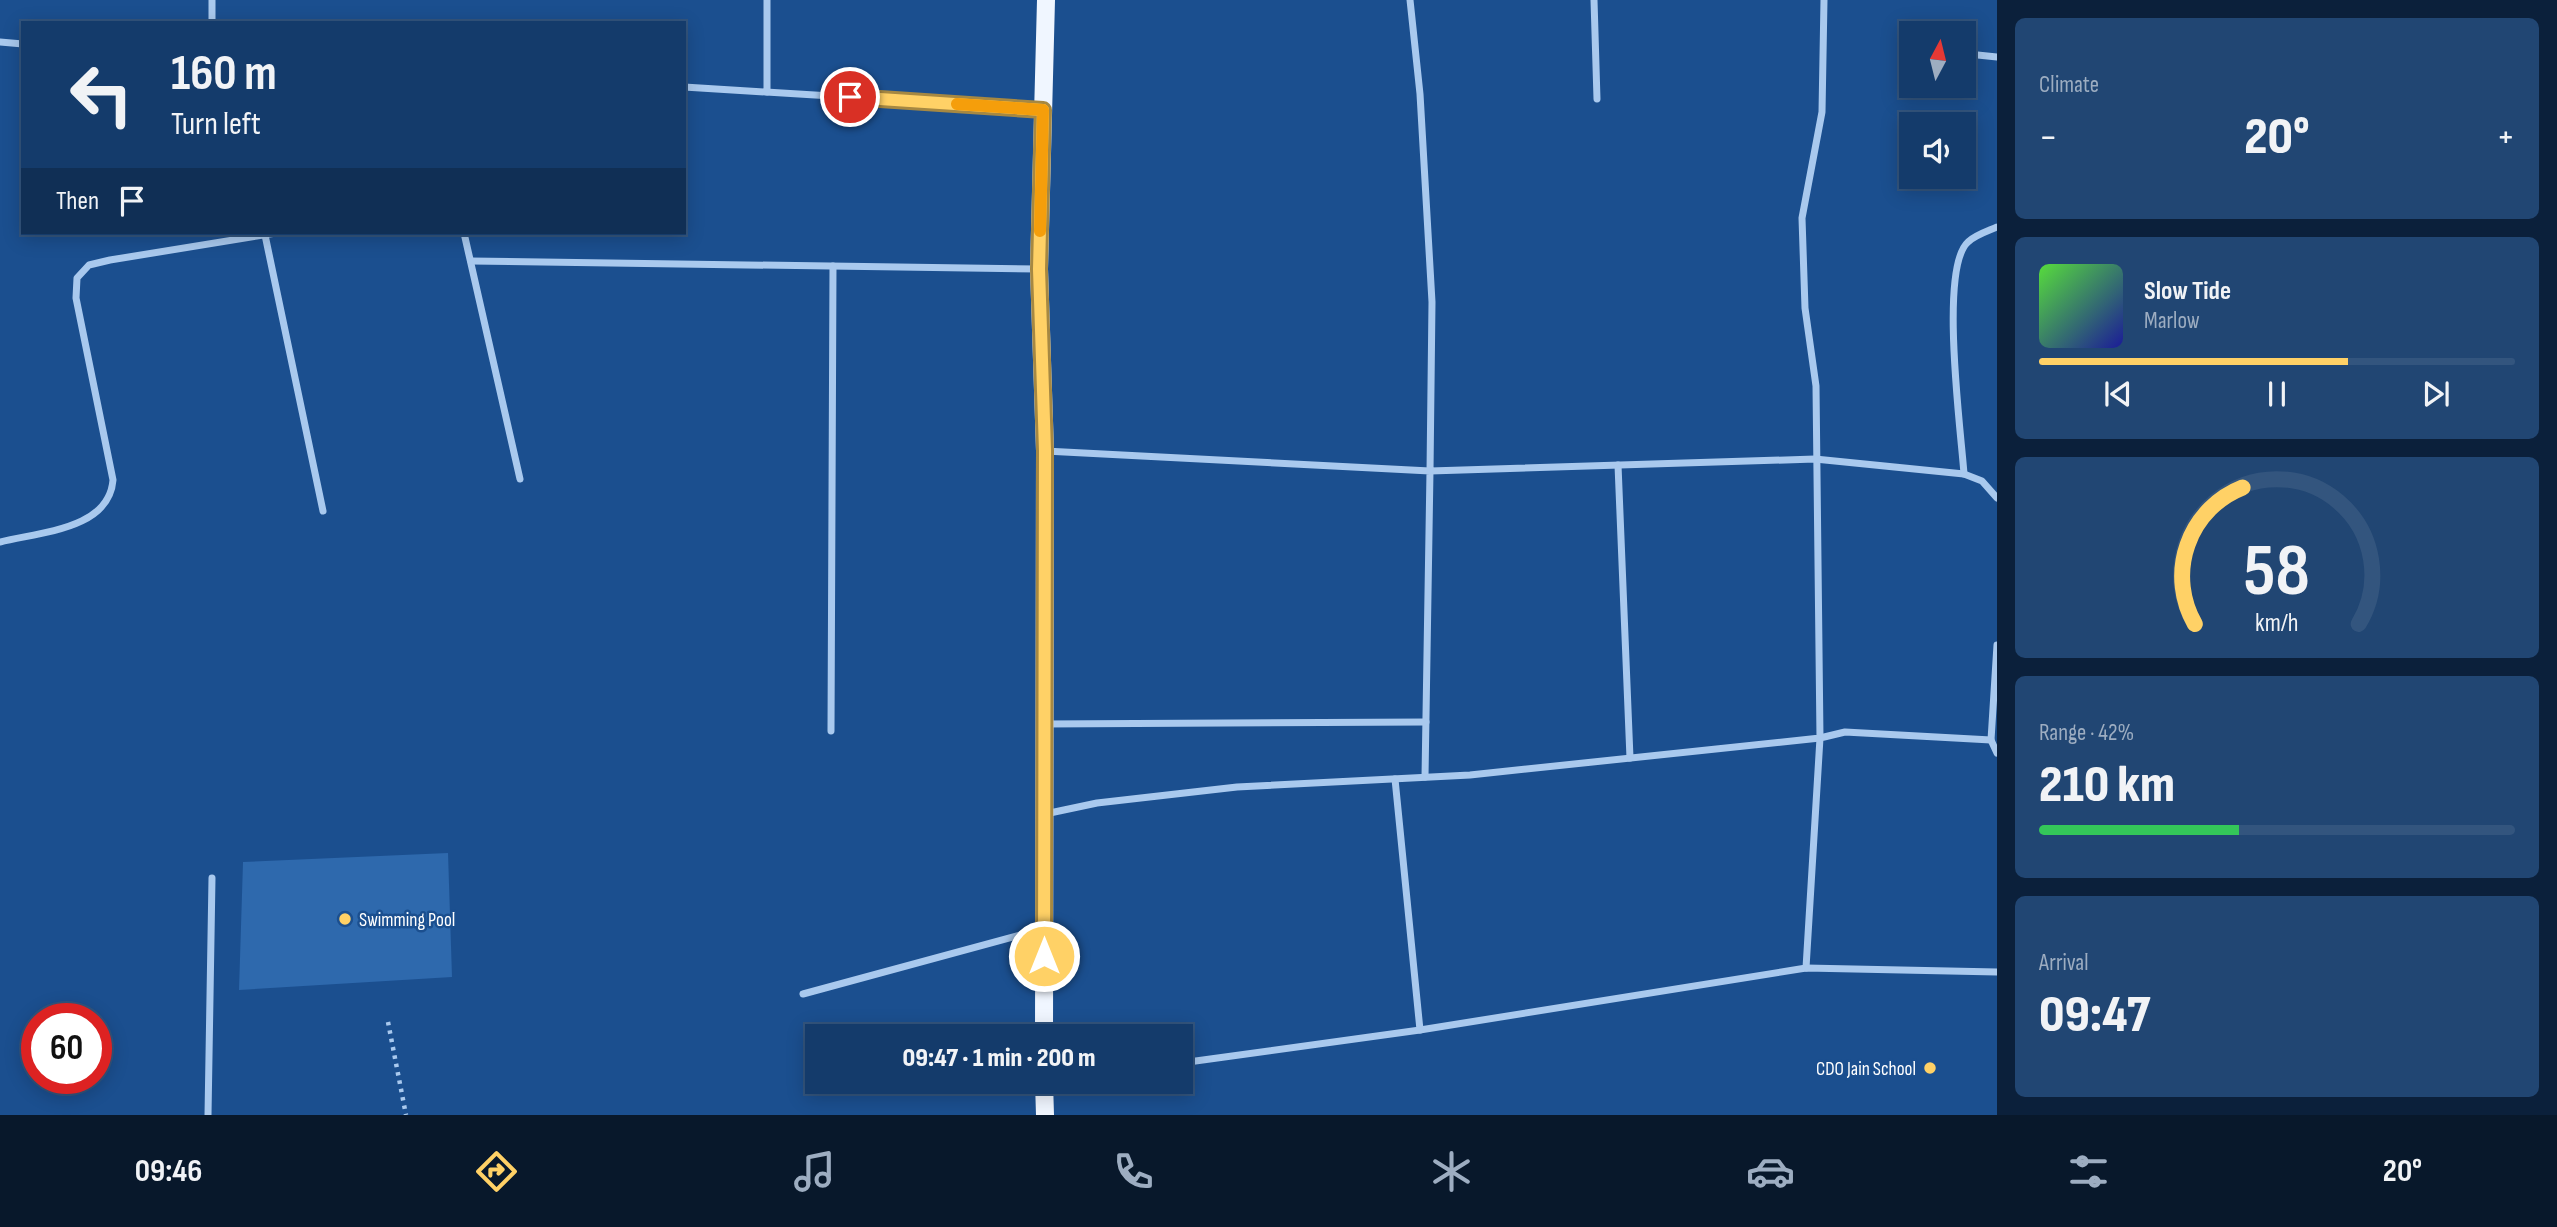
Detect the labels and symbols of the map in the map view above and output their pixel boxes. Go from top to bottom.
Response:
north arrow [1899,21,1976,98]
pin [820,67,880,127]
place label: Swimming Pool [359,909,455,932]
marker: Swimming Pool [337,911,353,927]
position arrow [1007,919,1081,993]
speed limit sign: 60 [21,1003,112,1094]
place label: CDO Jain School [1816,1058,1916,1081]
marker: CDO Jain School [1922,1060,1938,1076]

